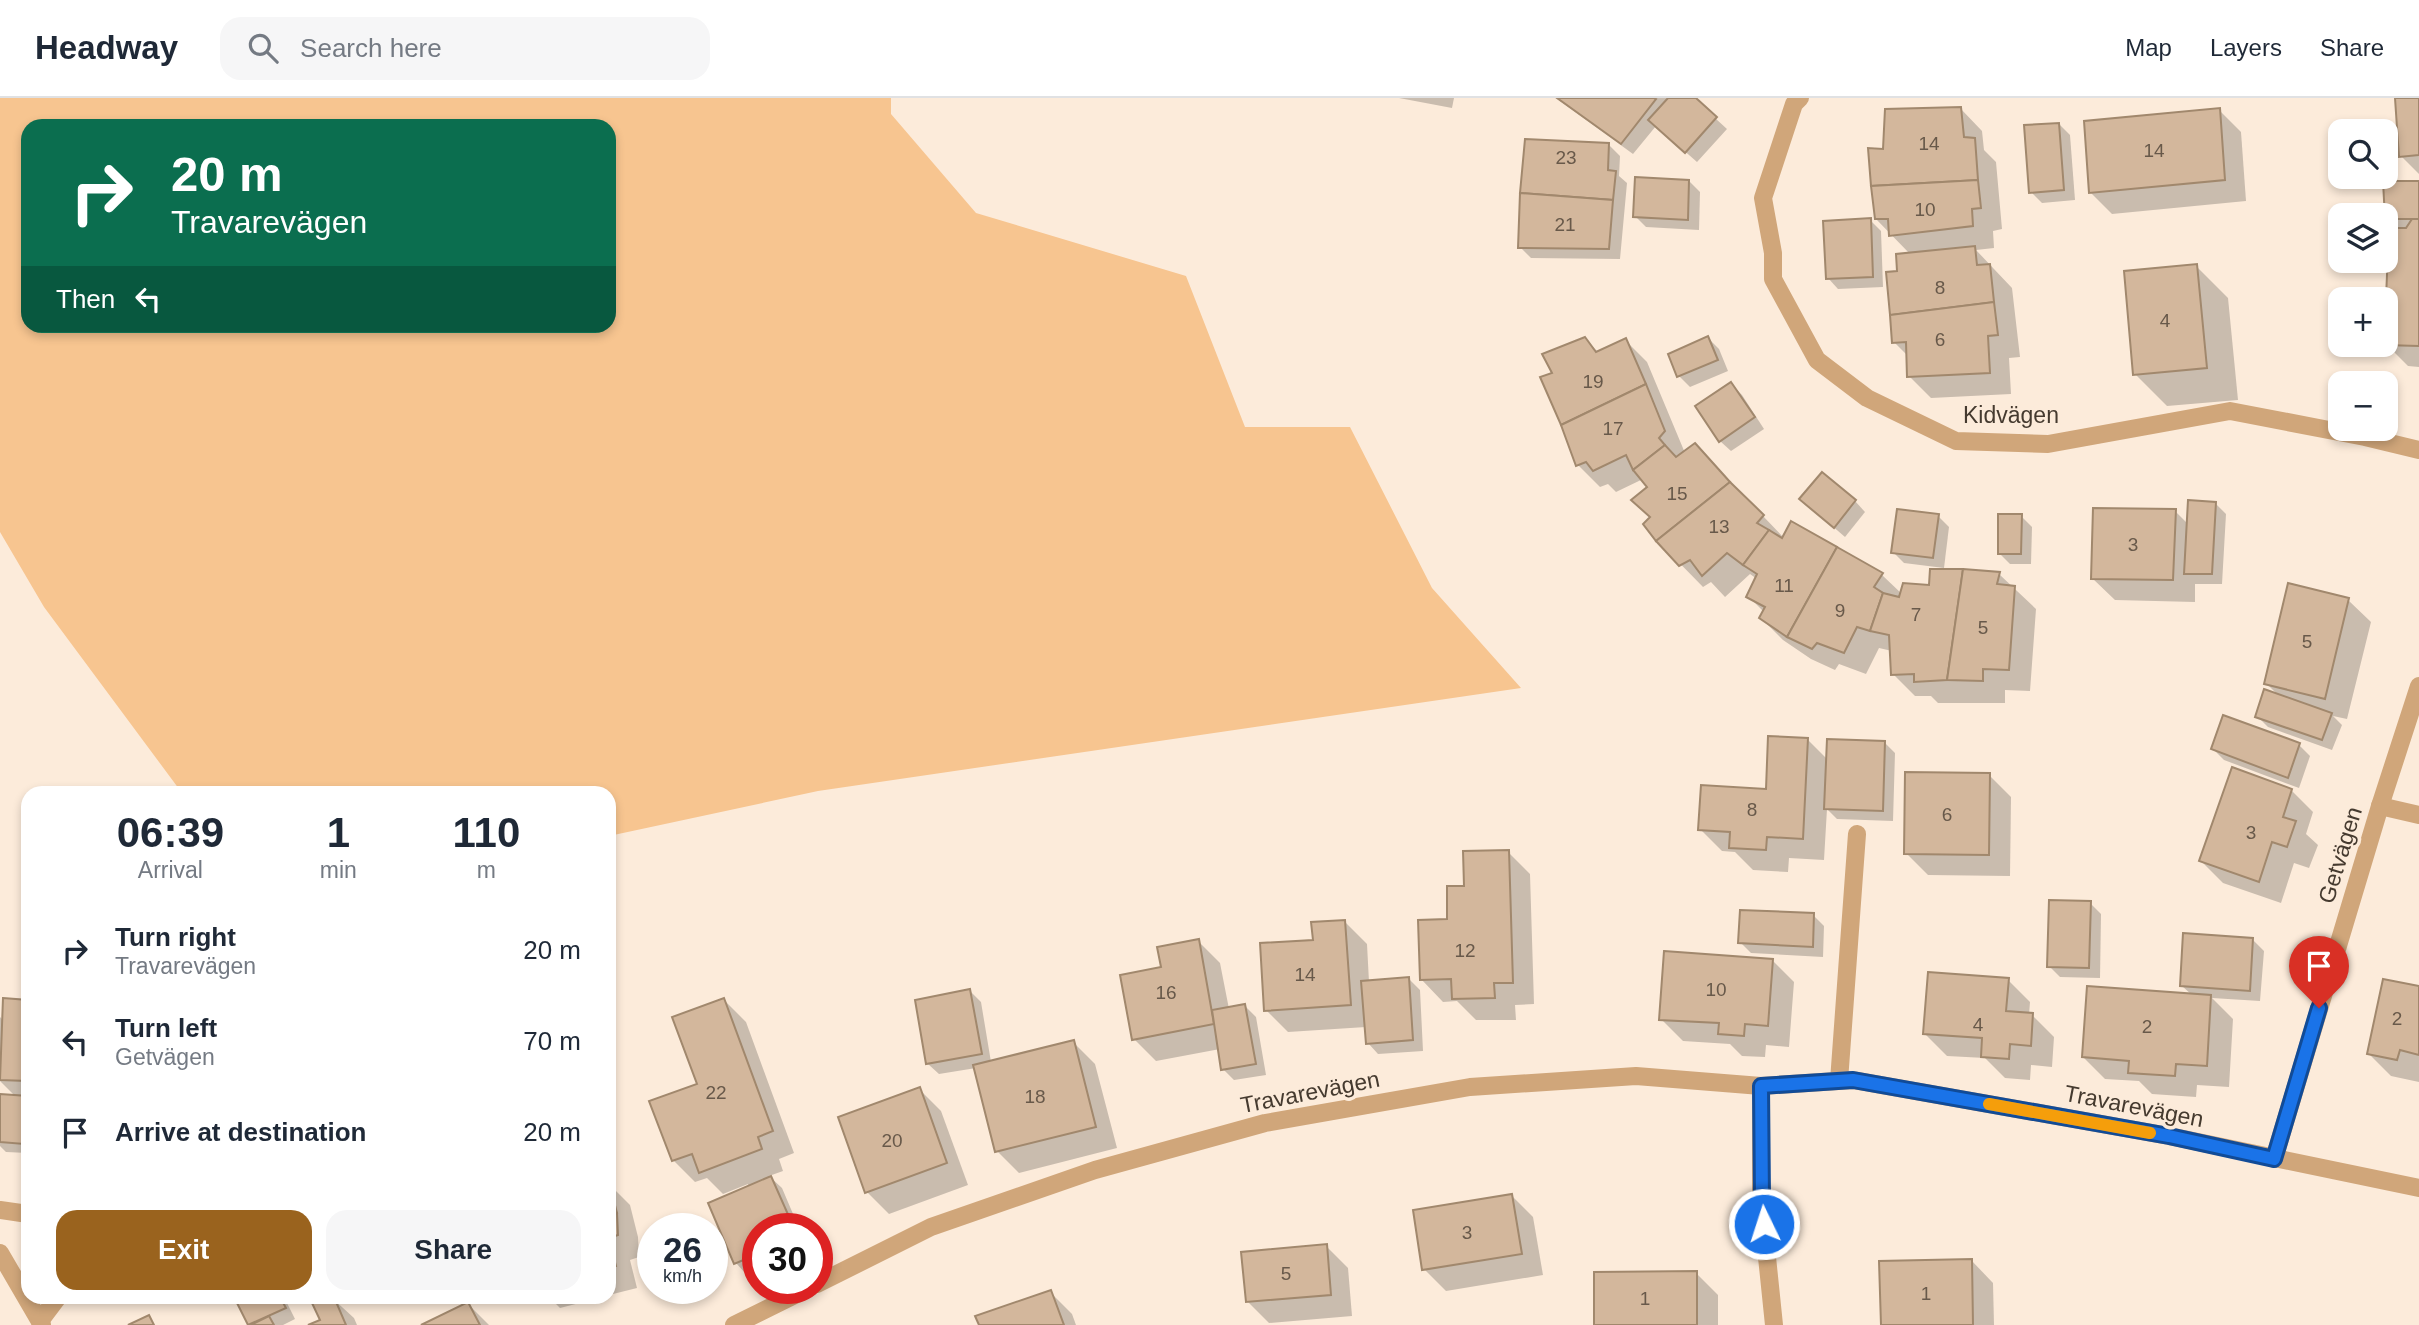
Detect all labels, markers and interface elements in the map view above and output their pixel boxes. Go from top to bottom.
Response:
search box [220,17,710,80]
text: Headway [35,29,178,66]
icon: search [244,29,282,67]
text: Search here [300,33,442,63]
text: Map [2125,34,2172,61]
text: Layers [2210,34,2282,61]
text: Share [2320,34,2384,61]
map controls [2328,119,2398,441]
button: search [2328,119,2398,189]
house number: 14 [1918,133,1940,154]
house number: 14 [2143,140,2165,161]
icon: right [56,147,147,238]
text: 20 m [171,147,283,201]
house number: 23 [1555,147,1577,168]
house number: 10 [1914,199,1936,220]
button: layers [2328,203,2398,273]
text: Travarevägen [171,204,367,240]
house number: 21 [1554,214,1576,235]
house number: 8 [1935,277,1945,298]
icon: left [129,280,167,318]
text: Then [56,284,115,314]
button: + [2328,287,2398,357]
house number: 4 [2160,310,2171,331]
house number: 6 [1935,329,1945,350]
house number: 19 [1582,371,1604,392]
button: − [2328,371,2398,441]
street label: Kidvägen [1963,402,2059,428]
house number: 17 [1602,418,1624,439]
house number: 15 [1666,483,1688,504]
house number: 13 [1708,516,1730,537]
house number: 3 [2128,534,2138,555]
house number: 11 [1774,575,1794,596]
house number: 9 [1835,600,1845,621]
house number: 7 [1911,604,1921,625]
house number: 5 [1978,617,1988,638]
house number: 5 [2302,631,2312,652]
house number: 8 [1747,799,1757,820]
house number: 6 [1942,804,1952,825]
street label: Getvägen [2313,804,2367,906]
text: 06:39 [117,809,224,856]
text: 1 [327,809,350,856]
text: 110 [453,809,520,856]
house number: 3 [2246,822,2256,843]
text: Arrival [138,857,203,883]
text: min [320,857,357,883]
text: m [477,857,496,883]
text: Turn right [115,922,236,952]
icon: right [56,932,94,970]
text: 20 m [523,935,581,965]
pin [2289,936,2349,1008]
house number: 12 [1454,940,1476,961]
icon: arrive [2300,947,2338,985]
text: Travarevägen [115,953,256,979]
house number: 14 [1294,964,1316,985]
house number: 10 [1705,979,1727,1000]
house number: 16 [1155,982,1177,1003]
house number: 2 [2392,1008,2402,1029]
text: Turn left [115,1013,217,1043]
house number: 4 [1973,1014,1984,1035]
house number: 2 [2142,1016,2152,1037]
icon: left [56,1023,94,1061]
text: 70 m [523,1026,581,1056]
text: Getvägen [115,1044,215,1070]
street label: Travarevägen [1238,1066,1382,1118]
street label: Travarevägen [2062,1080,2206,1132]
house number: 22 [705,1082,727,1103]
house number: 18 [1024,1086,1046,1107]
icon: arrive [56,1114,94,1152]
text: Arrive at destination [115,1117,366,1147]
text: 20 m [523,1117,581,1147]
house number: 20 [881,1130,903,1151]
position arrow [1727,1187,1801,1261]
button: Exit [56,1210,312,1290]
button: Share [326,1210,581,1290]
speed limit sign: 30 [742,1213,833,1304]
house number: 3 [1462,1222,1472,1243]
text: 26 [663,1230,702,1269]
house number: 5 [1281,1263,1291,1284]
text: km/h [663,1266,702,1286]
house number: 1 [1921,1283,1931,1304]
house number: 1 [1640,1288,1650,1309]

